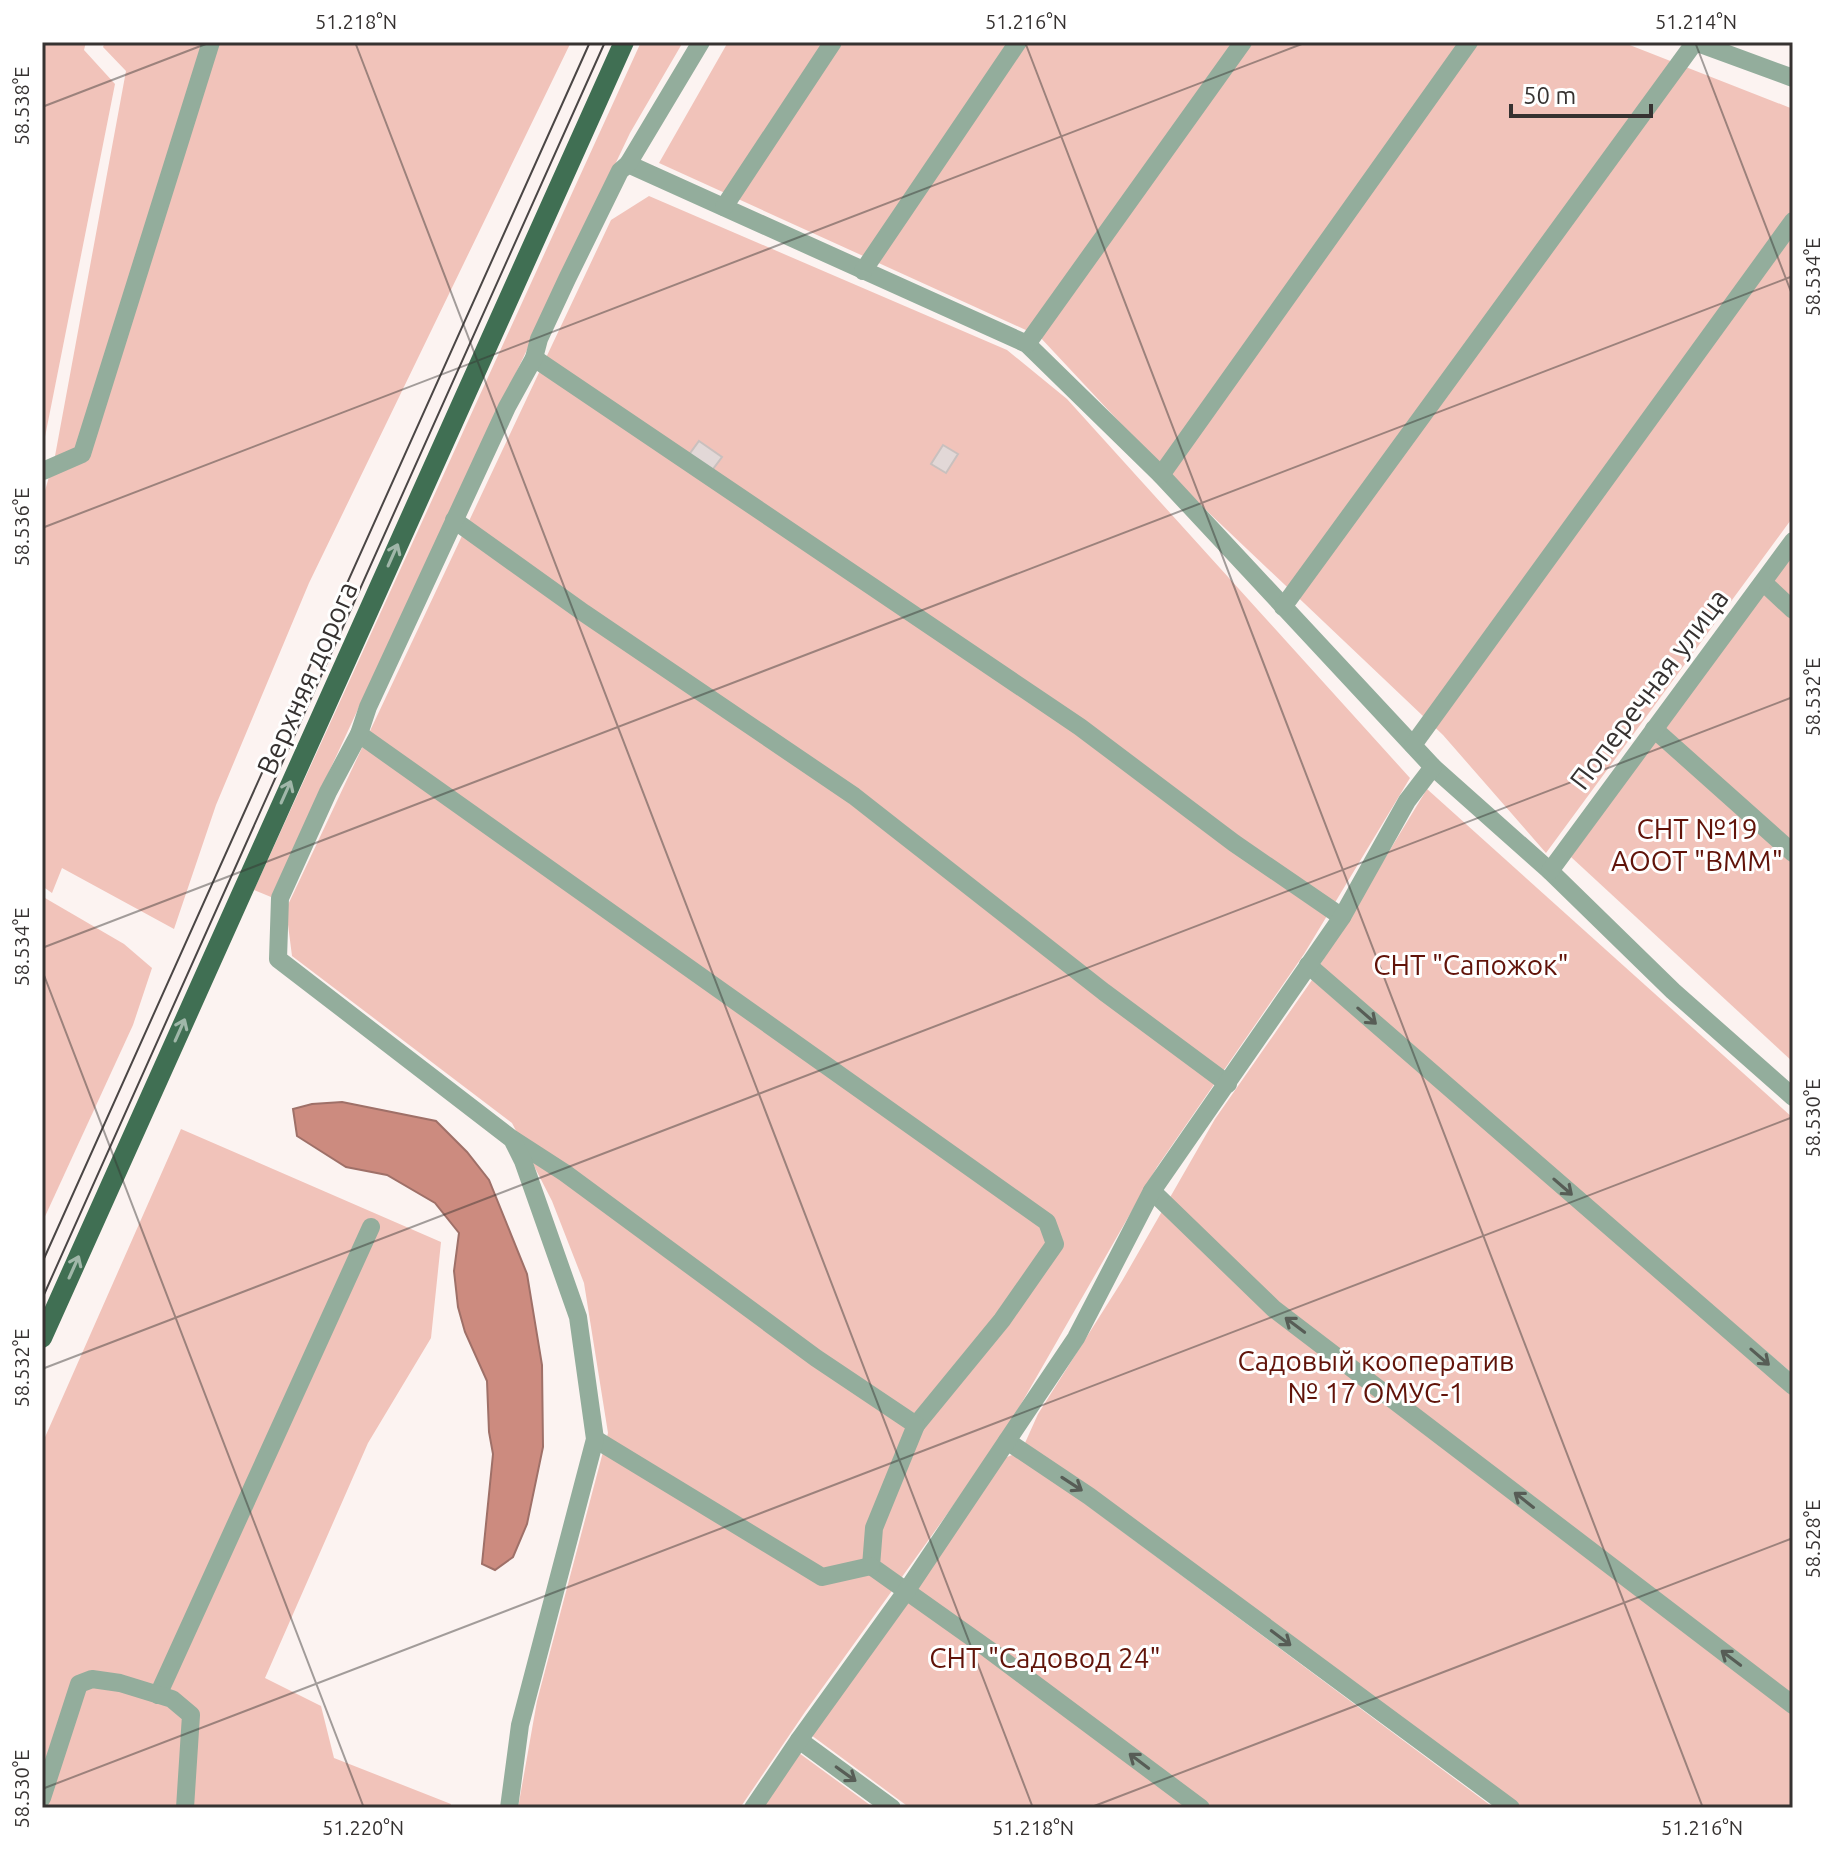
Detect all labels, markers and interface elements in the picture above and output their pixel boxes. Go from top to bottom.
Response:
text: 51.218°N [315,10,397,33]
text: 51.216°N [985,10,1067,33]
text: 51.214°N [1655,10,1737,33]
text: 58.538°E [10,67,33,146]
scale bar [1511,68,1651,118]
text: 50 m [1523,82,1576,109]
text: 58.534°E [1801,238,1824,317]
text: 58.536°E [10,488,33,567]
one-way arrow [386,544,401,568]
street label: Верхняя дорога [250,577,363,779]
street label: Поперечная улица [1563,582,1734,795]
text: 58.532°E [1801,658,1824,737]
one-way arrow [280,781,295,805]
park label: СНТ №19 АООТ "ВММ" [1611,813,1783,876]
text: 58.534°E [10,908,33,987]
park label: СНТ "Сапожок" [1373,949,1569,980]
one-way arrow [1356,1007,1376,1025]
one-way arrow [173,1018,188,1042]
text: 58.530°E [1801,1079,1824,1158]
one-way arrow [1552,1178,1573,1196]
one-way arrow [67,1255,82,1279]
one-way arrow [1285,1316,1307,1333]
text: 58.532°E [10,1329,33,1408]
park label: Садовый кооператив № 17 ОМУС-1 [1237,1345,1515,1408]
one-way arrow [1749,1348,1769,1366]
one-way arrow [1060,1476,1082,1493]
one-way arrow [1514,1491,1535,1508]
text: 58.528°E [1801,1500,1824,1579]
one-way arrow [1270,1630,1292,1646]
park label: СНТ "Садовод 24" [929,1642,1161,1673]
one-way arrow [1720,1649,1742,1666]
text: 58.530°E [10,1750,33,1829]
one-way arrow [1128,1753,1150,1770]
one-way arrow [834,1766,856,1782]
text: 51.220°N [322,1816,404,1839]
text: 51.218°N [992,1816,1074,1839]
text: 51.216°N [1661,1816,1743,1839]

